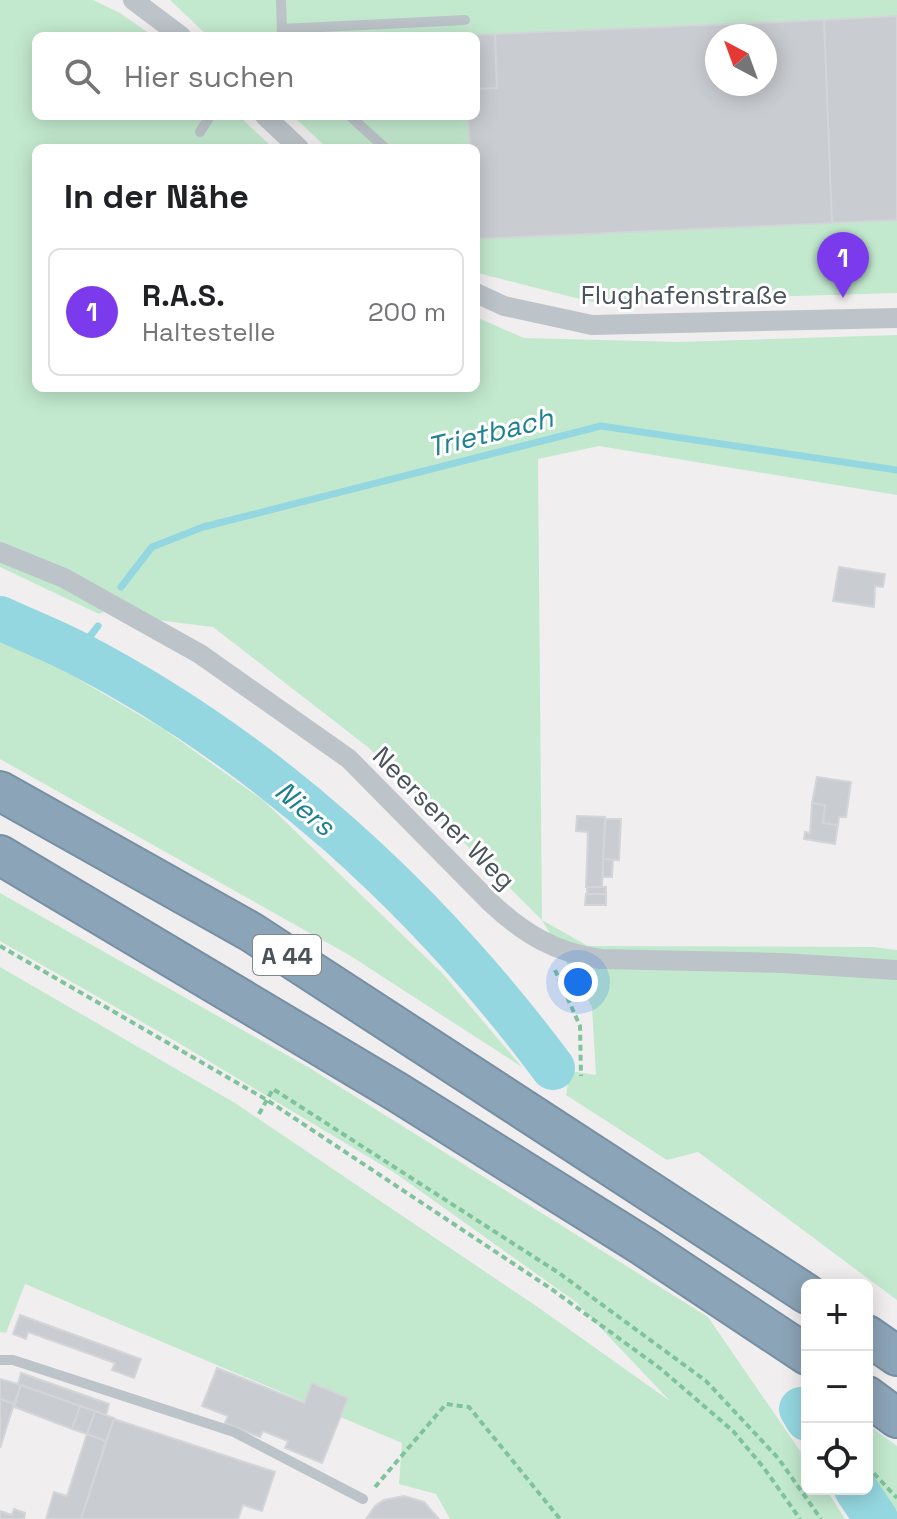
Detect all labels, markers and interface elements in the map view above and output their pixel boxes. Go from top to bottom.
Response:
north arrow [705,24,777,96]
search box [32,32,480,120]
icon: search [60,54,104,98]
text: Hier suchen [124,57,294,96]
text: In der Nähe [64,175,249,218]
pin: 1 [817,232,869,298]
text: R.A.S. [142,276,225,315]
street label: Flughafenstraße [581,278,787,312]
text: 1 [86,295,98,329]
text: 200 m [368,295,446,329]
text: Haltestelle [142,315,276,349]
water label: Trietbach [423,399,557,465]
street label: Neersener Weg [365,739,523,897]
water label: Niers [268,773,343,844]
road number: A 44 [253,935,321,975]
your location [558,962,598,1002]
map controls [801,1279,873,1495]
button: + [801,1279,873,1351]
button: − [801,1351,873,1423]
button: locate [801,1423,873,1495]

